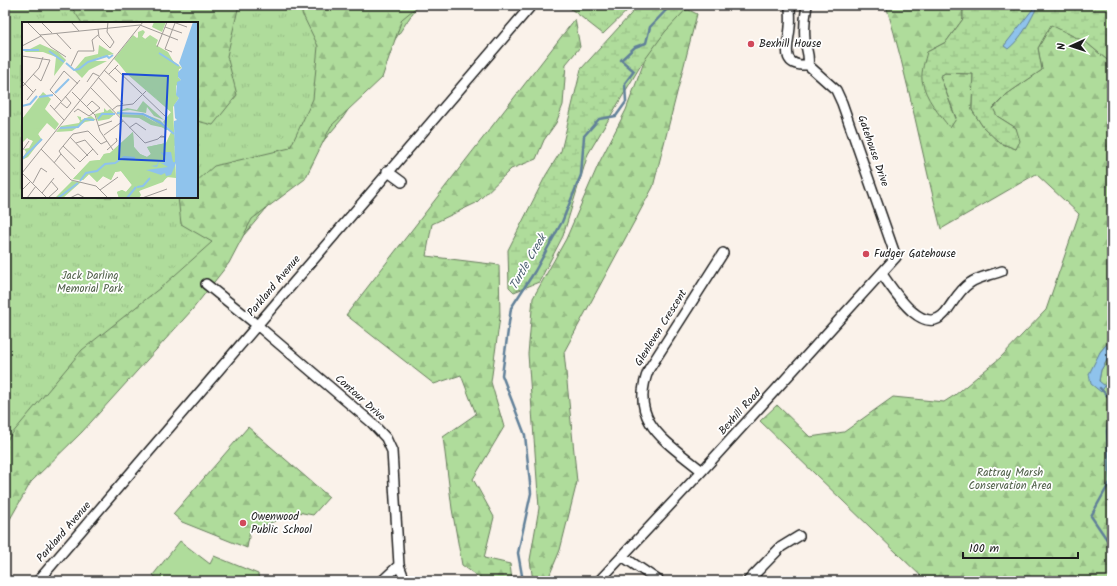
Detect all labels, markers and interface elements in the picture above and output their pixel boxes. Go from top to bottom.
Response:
inset map [22,22,198,198]
north arrow [1051,26,1091,66]
place label: Bexhill House [759,35,821,53]
marker: Bexhill House [746,39,756,49]
text: N [1053,42,1071,50]
street label: Gatehouse Drive [852,113,894,189]
water label: Turtle Creek [504,229,553,293]
place label: Fudger Gatehouse [874,245,956,263]
marker: Fudger Gatehouse [861,249,871,259]
street label: Parkland Avenue [243,251,305,321]
park label: Jack Darling Memorial Park [57,267,124,298]
street label: Glenleven Crescent [630,285,692,370]
street label: Contour Drive [331,370,389,426]
street label: Bexhill Road [714,384,766,439]
park label: Rattray Marsh Conservation Area [968,464,1052,495]
street label: Parkland Avenue [32,497,96,567]
place label: Owenwood Public School [251,508,312,539]
marker: Owenwood Public School [238,518,248,528]
scale bar [963,534,1078,560]
text: 100 m [969,539,1000,558]

